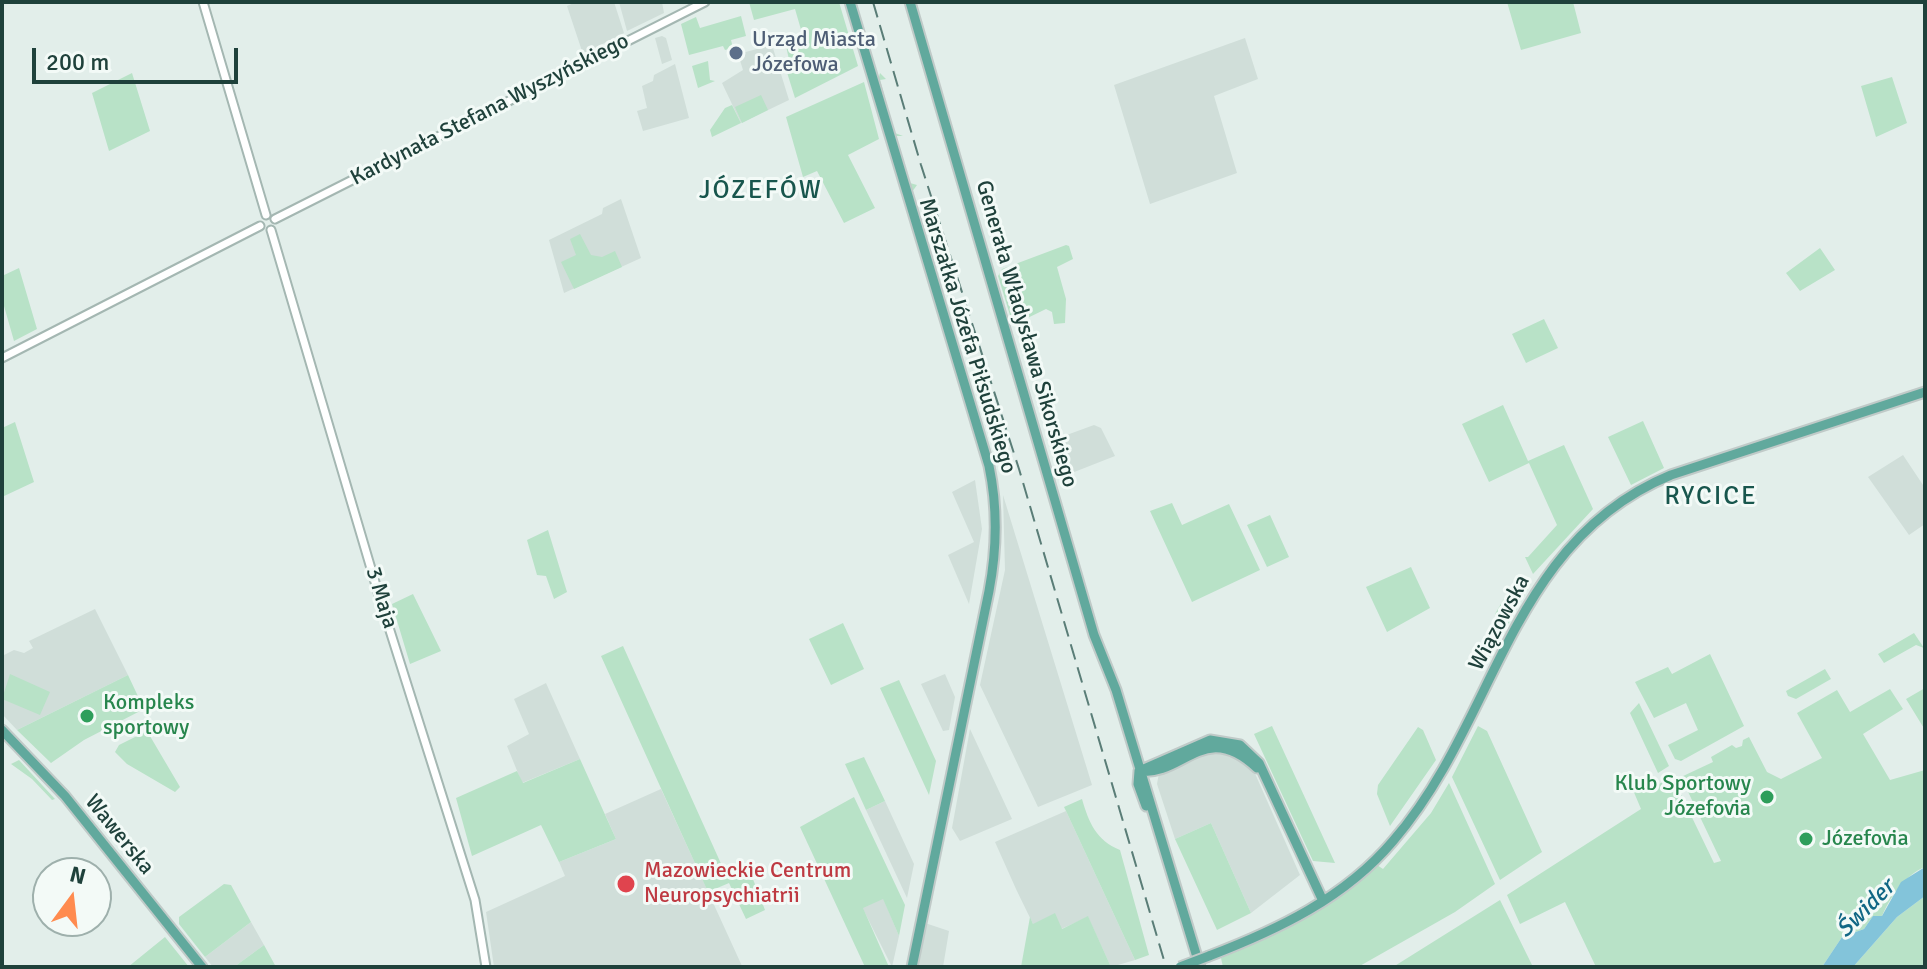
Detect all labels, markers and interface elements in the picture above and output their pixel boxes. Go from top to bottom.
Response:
place label: Urząd Miasta Józefowa [752,27,876,78]
street label: Kardynała Stefana Wyszyńskiego [346,28,634,192]
scale bar [36,32,242,82]
marker: Urząd Miasta Józefowa [727,44,745,62]
text: 200 m [46,47,109,77]
district label: JÓZEFÓW [699,175,823,207]
street label: Generała Władysława Sikorskiego [969,177,1083,491]
street label: Marszałka Józefa Piłsudskiego [912,195,1022,477]
district label: RYCICE [1664,481,1758,513]
street label: 3 Maja [359,564,403,632]
street label: Wiązowska [1464,571,1536,675]
place label: Kompleks sportowy [103,690,194,742]
marker: Kompleks sportowy [78,707,96,725]
place label: Klub Sportowy Józefovia [1614,771,1751,822]
marker: Klub Sportowy Józefovia [1758,788,1776,806]
street label: Wawerska [79,790,159,880]
place label: Józefovia [1822,826,1909,852]
marker: Józefovia [1797,830,1815,848]
north arrow [32,857,112,937]
place label: Mazowieckie Centrum Neuropsychiatrii [644,858,851,910]
text: N [67,860,89,890]
marker: Mazowieckie Centrum Neuropsychiatrii [615,873,637,895]
water label: Świder [1831,874,1901,944]

